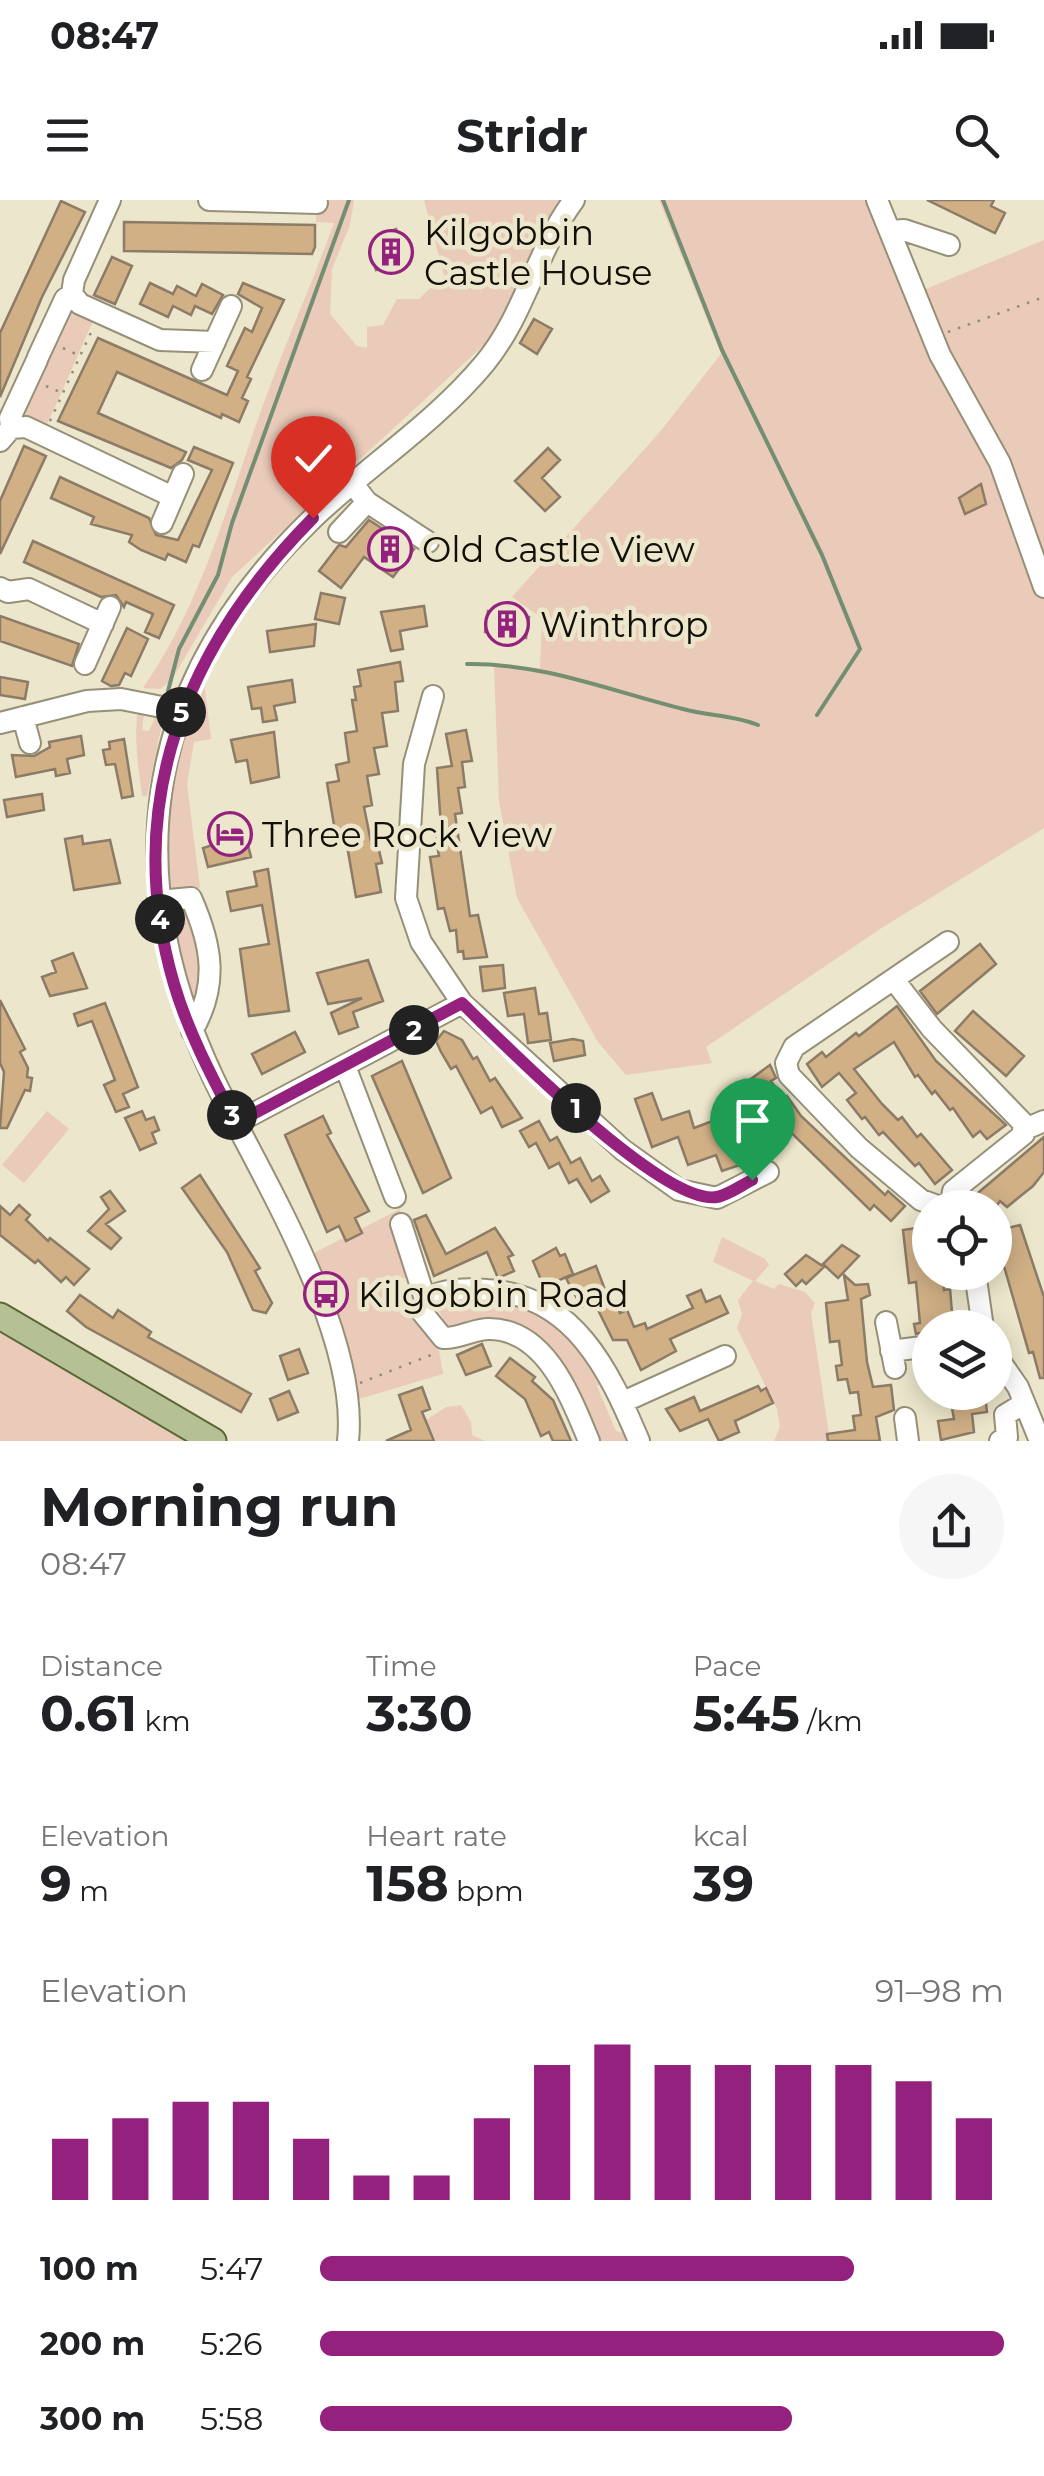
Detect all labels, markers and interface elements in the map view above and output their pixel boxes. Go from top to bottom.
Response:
text: 08:47 [50,12,159,59]
icon: menu [40,108,95,163]
text: Stridr [456,108,588,163]
icon: search [949,108,1004,163]
place label: Kilgobbin Castle House [424,211,652,294]
building icon: Kilgobbin Castle House [368,229,414,275]
pin [271,416,356,519]
icon: check [286,431,341,486]
building icon: Old Castle View [367,526,413,572]
place label: Old Castle View [422,528,695,571]
building icon: Winthrop [484,601,530,647]
place label: Winthrop [540,603,708,646]
pin: 5 [156,687,206,737]
text: 5 [173,695,189,729]
hotel icon: Three Rock View [207,811,253,857]
place label: Three Rock View [262,813,553,856]
pin: 4 [135,894,185,944]
text: 4 [150,902,170,936]
pin: 2 [389,1005,439,1055]
text: 2 [406,1013,422,1047]
pin [710,1078,795,1181]
pin: 1 [551,1083,601,1133]
pin: 3 [207,1090,257,1140]
text: 1 [571,1091,581,1125]
icon: arrive [725,1093,780,1148]
text: 3 [224,1098,240,1132]
map controls [912,1190,1012,1410]
button: locate [912,1190,1012,1290]
bus stop icon: Kilgobbin Road [303,1271,349,1317]
place label: Kilgobbin Road [358,1273,629,1316]
button: layers [912,1310,1012,1410]
text: Morning run [40,1473,398,1540]
button: share [899,1474,1004,1579]
text: 08:47 [40,1544,127,1583]
text: Distance [40,1649,163,1683]
text: Time [366,1649,437,1683]
text: Pace [693,1649,761,1683]
text: 0.61 [40,1683,137,1744]
text: 3:30 [366,1683,473,1744]
text: 5:45 [693,1683,800,1744]
text: km [137,1704,191,1738]
text: /km [800,1704,863,1738]
text: Elevation [40,1819,169,1853]
text: Heart rate [366,1819,507,1853]
text: kcal [693,1819,749,1853]
text: 9 [40,1853,72,1914]
text: 158 [366,1853,449,1914]
text: 39 [693,1853,754,1914]
text: m [72,1874,109,1908]
text: bpm [449,1874,524,1908]
text: Elevation [40,1971,188,2010]
text: 91–98 m [875,1971,1004,2010]
text: 100 m [40,2249,139,2288]
text: 5:47 [200,2249,263,2288]
text: 200 m [40,2324,145,2363]
text: 5:26 [200,2324,263,2363]
text: 300 m [40,2399,145,2438]
text: 5:58 [200,2399,263,2438]

